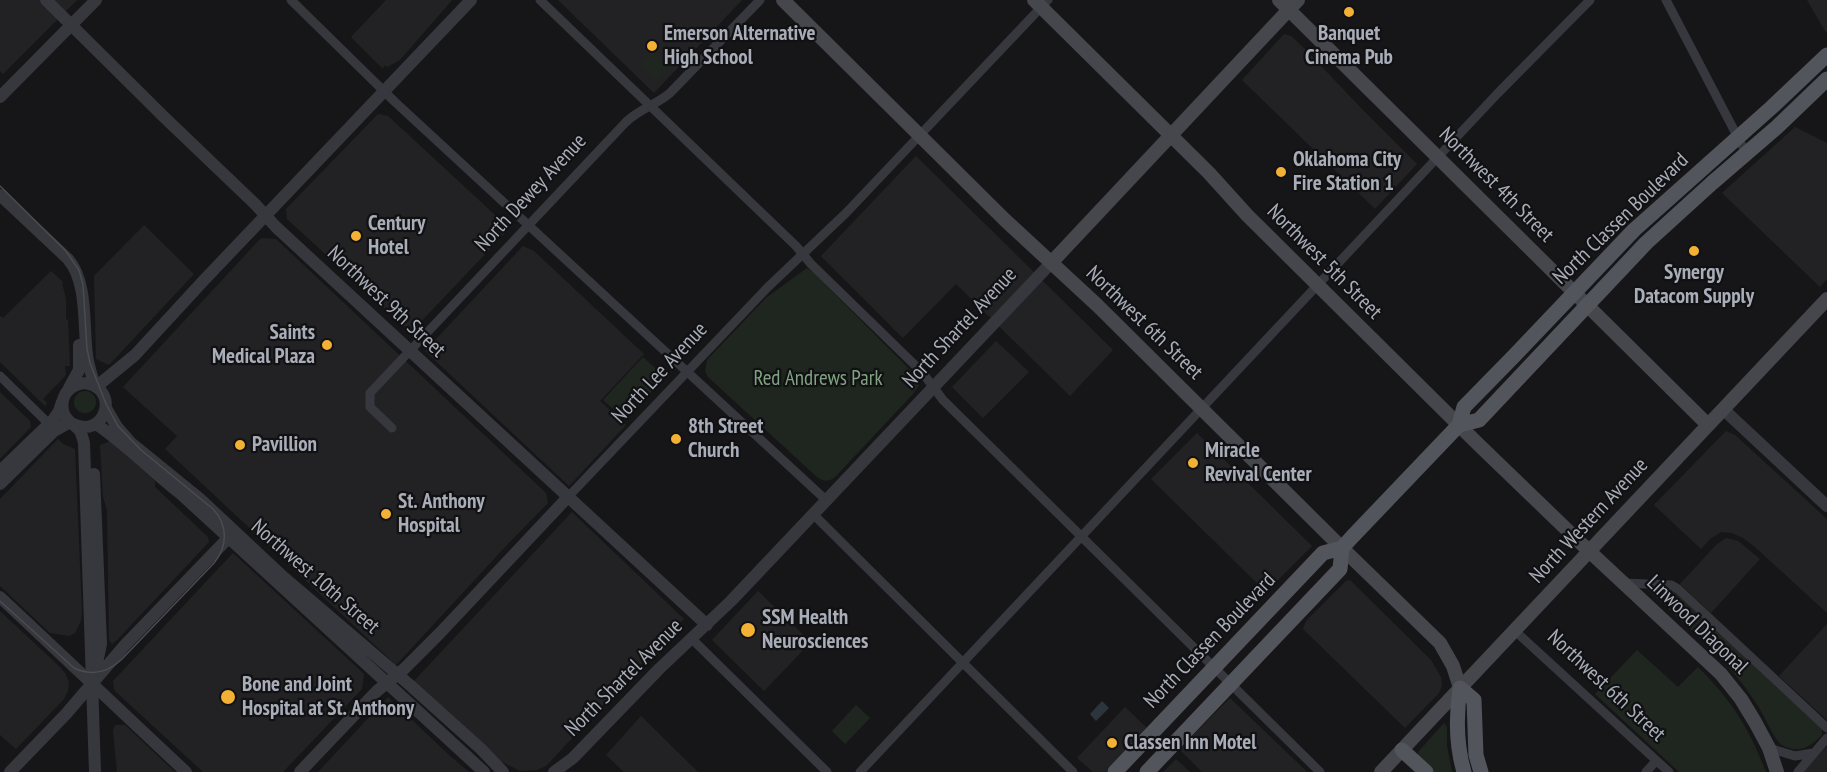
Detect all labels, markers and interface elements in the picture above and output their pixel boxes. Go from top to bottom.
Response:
marker: Banquet Cinema Pub [1342,5,1356,19]
place label: Emerson Alternative High School [664,21,816,71]
place label: Banquet Cinema Pub [1305,21,1393,71]
marker: Emerson Alternative High School [645,39,659,53]
street label: Northwest 4th Street [1433,122,1559,248]
street label: North Dewey Avenue [470,129,592,257]
place label: Oklahoma City Fire Station 1 [1293,147,1401,197]
street label: North Classen Boulevard [1548,148,1694,290]
marker: Oklahoma City Fire Station 1 [1274,165,1288,179]
street label: Northwest 5th Street [1261,199,1387,325]
place label: Century Hotel [368,211,425,261]
marker: Century Hotel [349,229,363,243]
street label: Northwest 9th Street [322,241,450,363]
marker: Synergy Datacom Supply [1687,244,1701,258]
place label: Synergy Datacom Supply [1634,260,1754,310]
street label: Northwest 6th Street [1080,261,1208,385]
street label: North Shartel Avenue [898,262,1022,394]
street label: North Lee Avenue [607,317,713,429]
place label: Saints Medical Plaza [212,320,315,370]
marker: Saints Medical Plaza [320,338,334,352]
park label: Red Andrews Park [753,366,883,392]
place label: 8th Street Church [688,414,763,464]
place label: Pavillion [252,432,317,458]
marker: 8th Street Church [669,432,683,446]
marker: Pavillion [233,438,247,452]
place label: Miracle Revival Center [1205,438,1312,488]
street label: North Western Avenue [1525,453,1653,589]
marker: Miracle Revival Center [1186,456,1200,470]
place label: St. Anthony Hospital [398,489,485,539]
marker: St. Anthony Hospital [379,507,393,521]
street label: Northwest 10th Street [246,514,384,640]
street label: North Classen Boulevard [1139,568,1281,714]
street label: Linwood Diagonal [1641,570,1753,680]
place label: SSM Health Neurosciences [762,605,868,655]
street label: North Shartel Avenue [560,614,688,742]
marker: SSM Health Neurosciences [739,621,757,639]
street label: Northwest 6th Street [1542,625,1670,747]
place label: Bone and Joint Hospital at St. Anthony [242,672,414,722]
marker: Bone and Joint Hospital at St. Anthony [219,688,237,706]
place label: Classen Inn Motel [1124,730,1256,756]
marker: Classen Inn Motel [1105,736,1119,750]

